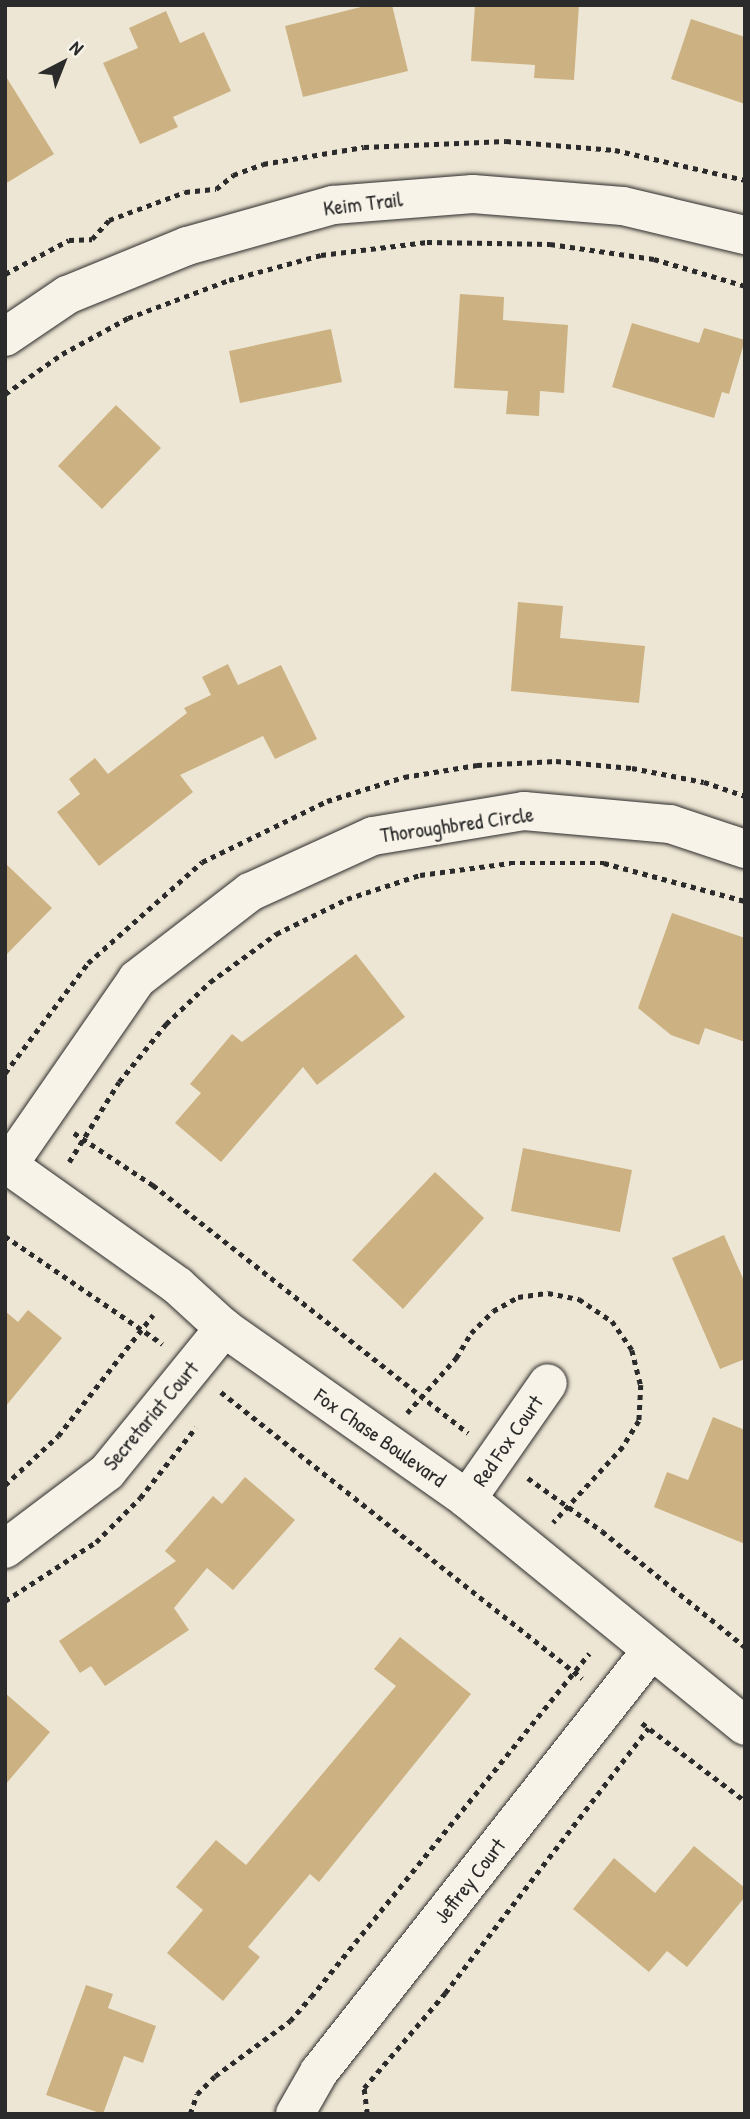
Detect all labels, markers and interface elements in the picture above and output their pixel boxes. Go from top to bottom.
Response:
north arrow [28,28,98,98]
text: N [65,34,90,60]
street label: Keim Trail [322,187,404,221]
street label: Thoroughbred Circle [379,802,535,848]
street label: Secretariat Court [98,1356,204,1476]
street label: Fox Chase Boulevard [309,1383,451,1493]
street label: Red Fox Court [468,1391,548,1491]
street label: Jeffrey Court [429,1833,511,1929]

